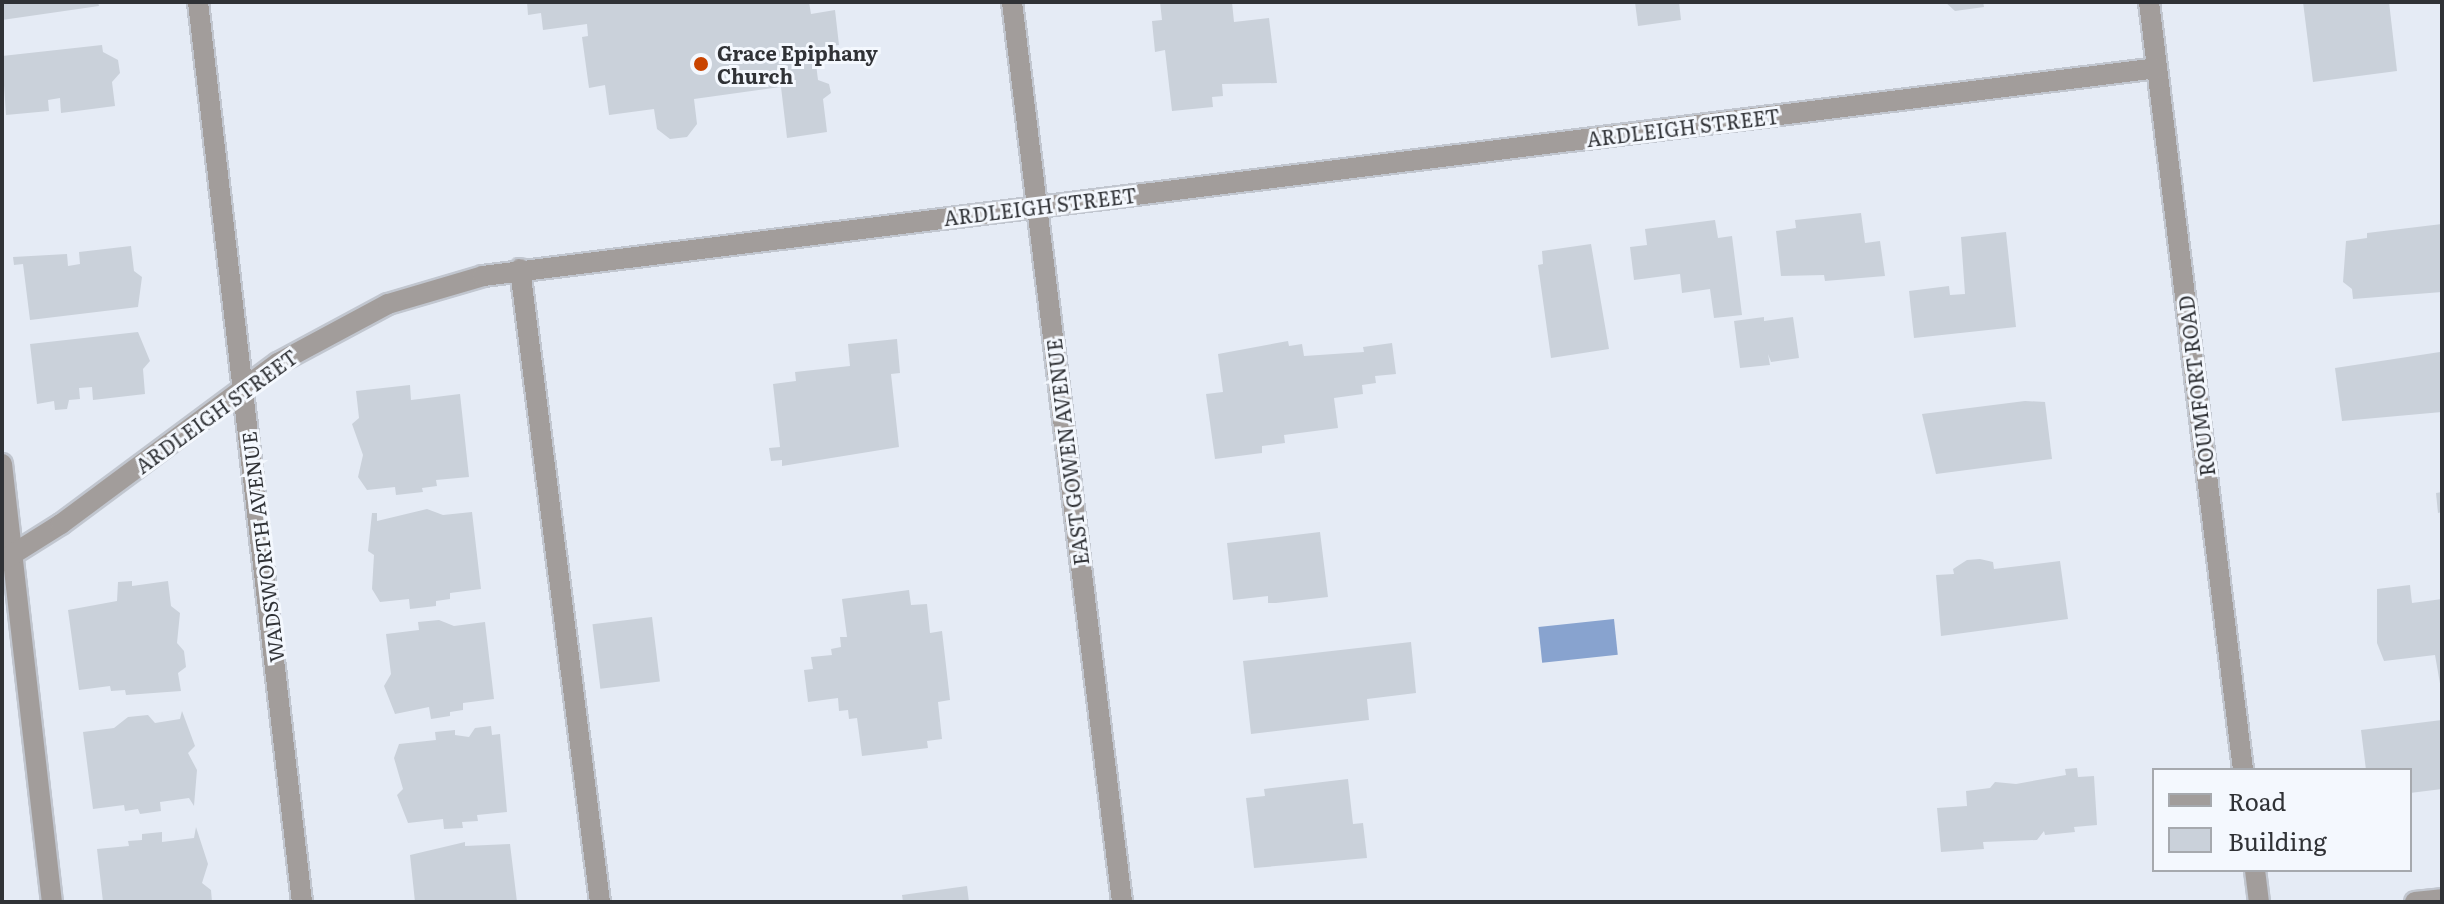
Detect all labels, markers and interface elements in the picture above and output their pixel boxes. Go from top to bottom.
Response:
place label: Grace Epiphany Church [717,40,878,87]
marker: Grace Epiphany Church [692,55,710,73]
street label: ARDLEIGH STREET [1585,103,1781,151]
street label: ARDLEIGH STREET [942,182,1138,230]
street label: ROUMFORT ROAD [2173,294,2219,478]
street label: EAST GOWEN AVENUE [1041,337,1093,567]
street label: ARDLEIGH STREET [130,344,302,478]
street label: WADSWORTH AVENUE [236,430,288,664]
legend [2152,768,2412,872]
text: Road [2228,783,2286,818]
text: Building [2228,823,2327,858]

